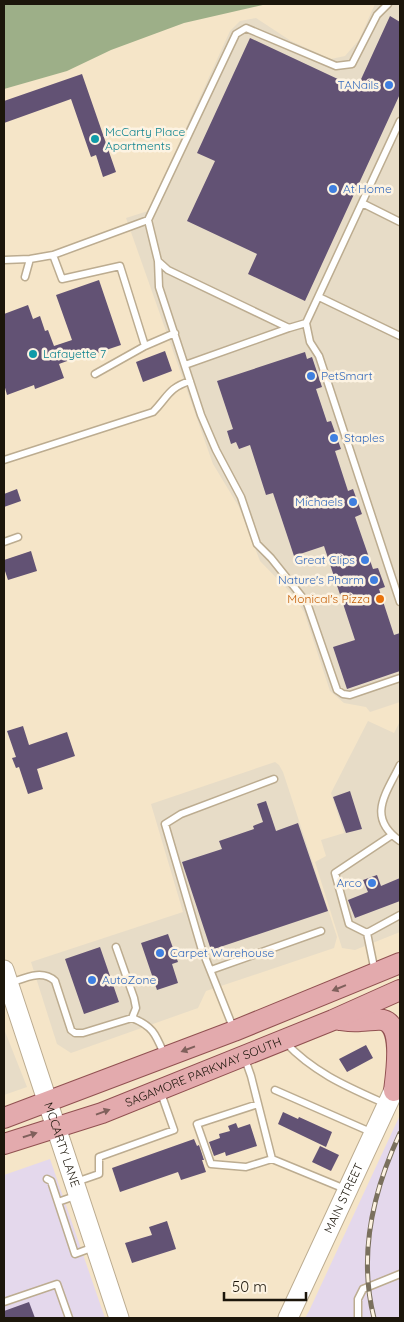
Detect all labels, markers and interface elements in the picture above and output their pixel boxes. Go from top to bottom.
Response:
place label: TANails [338,77,379,92]
marker: TANails [383,79,395,91]
place label: McCarty Place Apartments [105,124,185,153]
marker: McCarty Place Apartments [89,133,101,145]
place label: At Home [343,181,392,196]
marker: At Home [327,183,339,195]
place label: Lafayette 7 [43,346,106,361]
marker: Lafayette 7 [27,348,39,360]
place label: PetSmart [321,368,373,383]
marker: PetSmart [305,370,317,382]
place label: Staples [344,430,385,445]
marker: Staples [328,432,340,444]
place label: Michaels [295,494,343,509]
marker: Michaels [347,496,359,508]
place label: Great Clips [295,552,355,567]
marker: Great Clips [359,554,371,566]
place label: Nature's Pharm [278,572,364,587]
marker: Nature's Pharm [368,574,380,586]
place label: Monical's Pizza [287,591,370,606]
marker: Monical's Pizza [374,593,386,605]
place label: Arco [336,875,362,890]
marker: Arco [366,877,378,889]
place label: Carpet Warehouse [170,945,275,960]
marker: Carpet Warehouse [154,947,166,959]
place label: AutoZone [102,972,156,987]
marker: AutoZone [86,974,98,986]
one-way arrow [332,984,346,992]
street label: SAGAMORE PARKWAY SOUTH [123,1034,284,1110]
one-way arrow [181,1045,195,1053]
street label: MCCARTY LANE [41,1100,83,1189]
one-way arrow [95,1108,110,1115]
one-way arrow [23,1131,38,1139]
street label: MAIN STREET [320,1161,366,1236]
scale bar [224,1270,306,1302]
text: 50 m [232,1277,267,1296]

